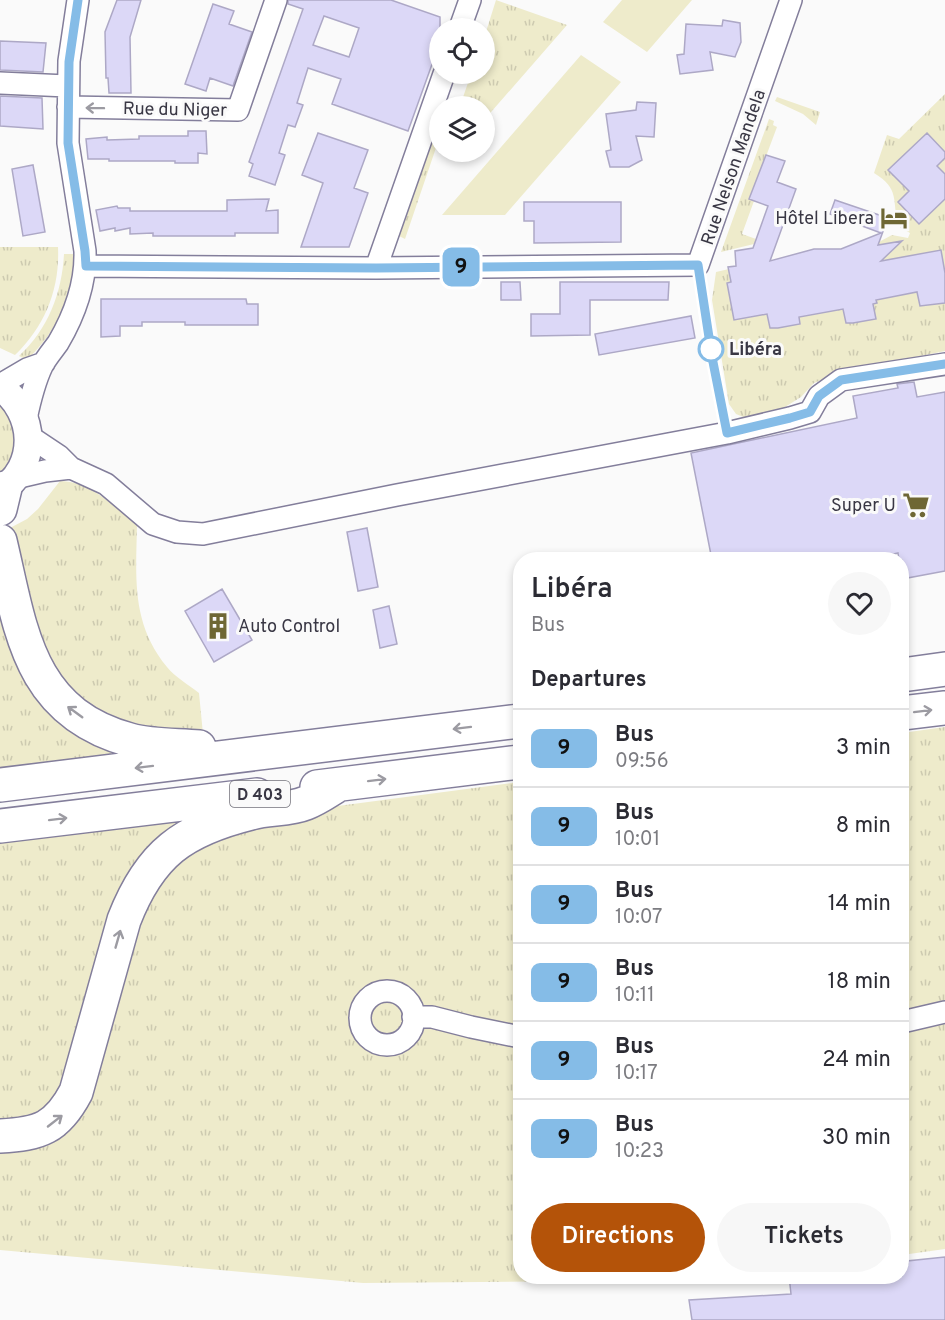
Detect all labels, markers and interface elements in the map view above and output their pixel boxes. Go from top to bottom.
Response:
map controls [429,18,495,162]
button: locate [429,18,495,84]
street label: Rue Nelson Mandela [697,86,772,249]
button: layers [429,96,495,162]
street label: Rue du Niger [123,98,227,123]
one-way arrow [86,102,106,114]
hotel icon: Hôtel Libera [879,203,909,233]
place label: Hôtel Libera [775,208,874,231]
line badge: 9 [442,248,480,286]
text: 9 [455,254,467,281]
marker: Libéra [698,336,724,362]
place label: Libéra [729,339,782,362]
supermarket icon: Super U [901,490,931,520]
place label: Super U [831,495,896,518]
text: Libéra [531,572,612,608]
button: heart [828,572,891,635]
building icon: Auto Control [203,611,233,641]
text: Bus [531,613,565,639]
place label: Auto Control [238,616,340,639]
text: Departures [531,667,647,694]
one-way arrow [913,705,933,716]
one-way arrow [67,706,83,719]
text: Bus [615,722,654,749]
one-way arrow [453,723,473,734]
text: 9 [558,735,570,762]
text: 3 min [836,735,891,762]
text: 09:56 [615,749,669,775]
one-way arrow [134,762,154,773]
one-way arrow [366,774,386,785]
road number: D 403 [230,781,290,807]
text: Bus [615,800,654,827]
text: 9 [558,813,570,840]
text: 8 min [836,813,891,840]
one-way arrow [48,814,67,825]
text: 10:01 [615,827,660,853]
text: Bus [615,878,654,905]
text: 9 [558,891,570,918]
text: 14 min [828,891,891,918]
text: 10:07 [615,905,662,931]
one-way arrow [113,930,124,949]
text: Bus [615,956,654,983]
text: 9 [558,969,570,996]
text: 18 min [828,969,891,996]
text: 10:11 [615,983,655,1009]
text: Bus [615,1034,654,1061]
text: 9 [558,1047,570,1074]
text: 24 min [822,1047,891,1074]
text: 10:17 [615,1061,658,1087]
text: Bus [615,1112,654,1139]
one-way arrow [47,1114,63,1127]
text: 9 [558,1125,570,1152]
text: 30 min [822,1125,891,1152]
text: 10:23 [615,1139,664,1165]
button: Directions [531,1203,705,1272]
button: Tickets [717,1203,891,1272]

